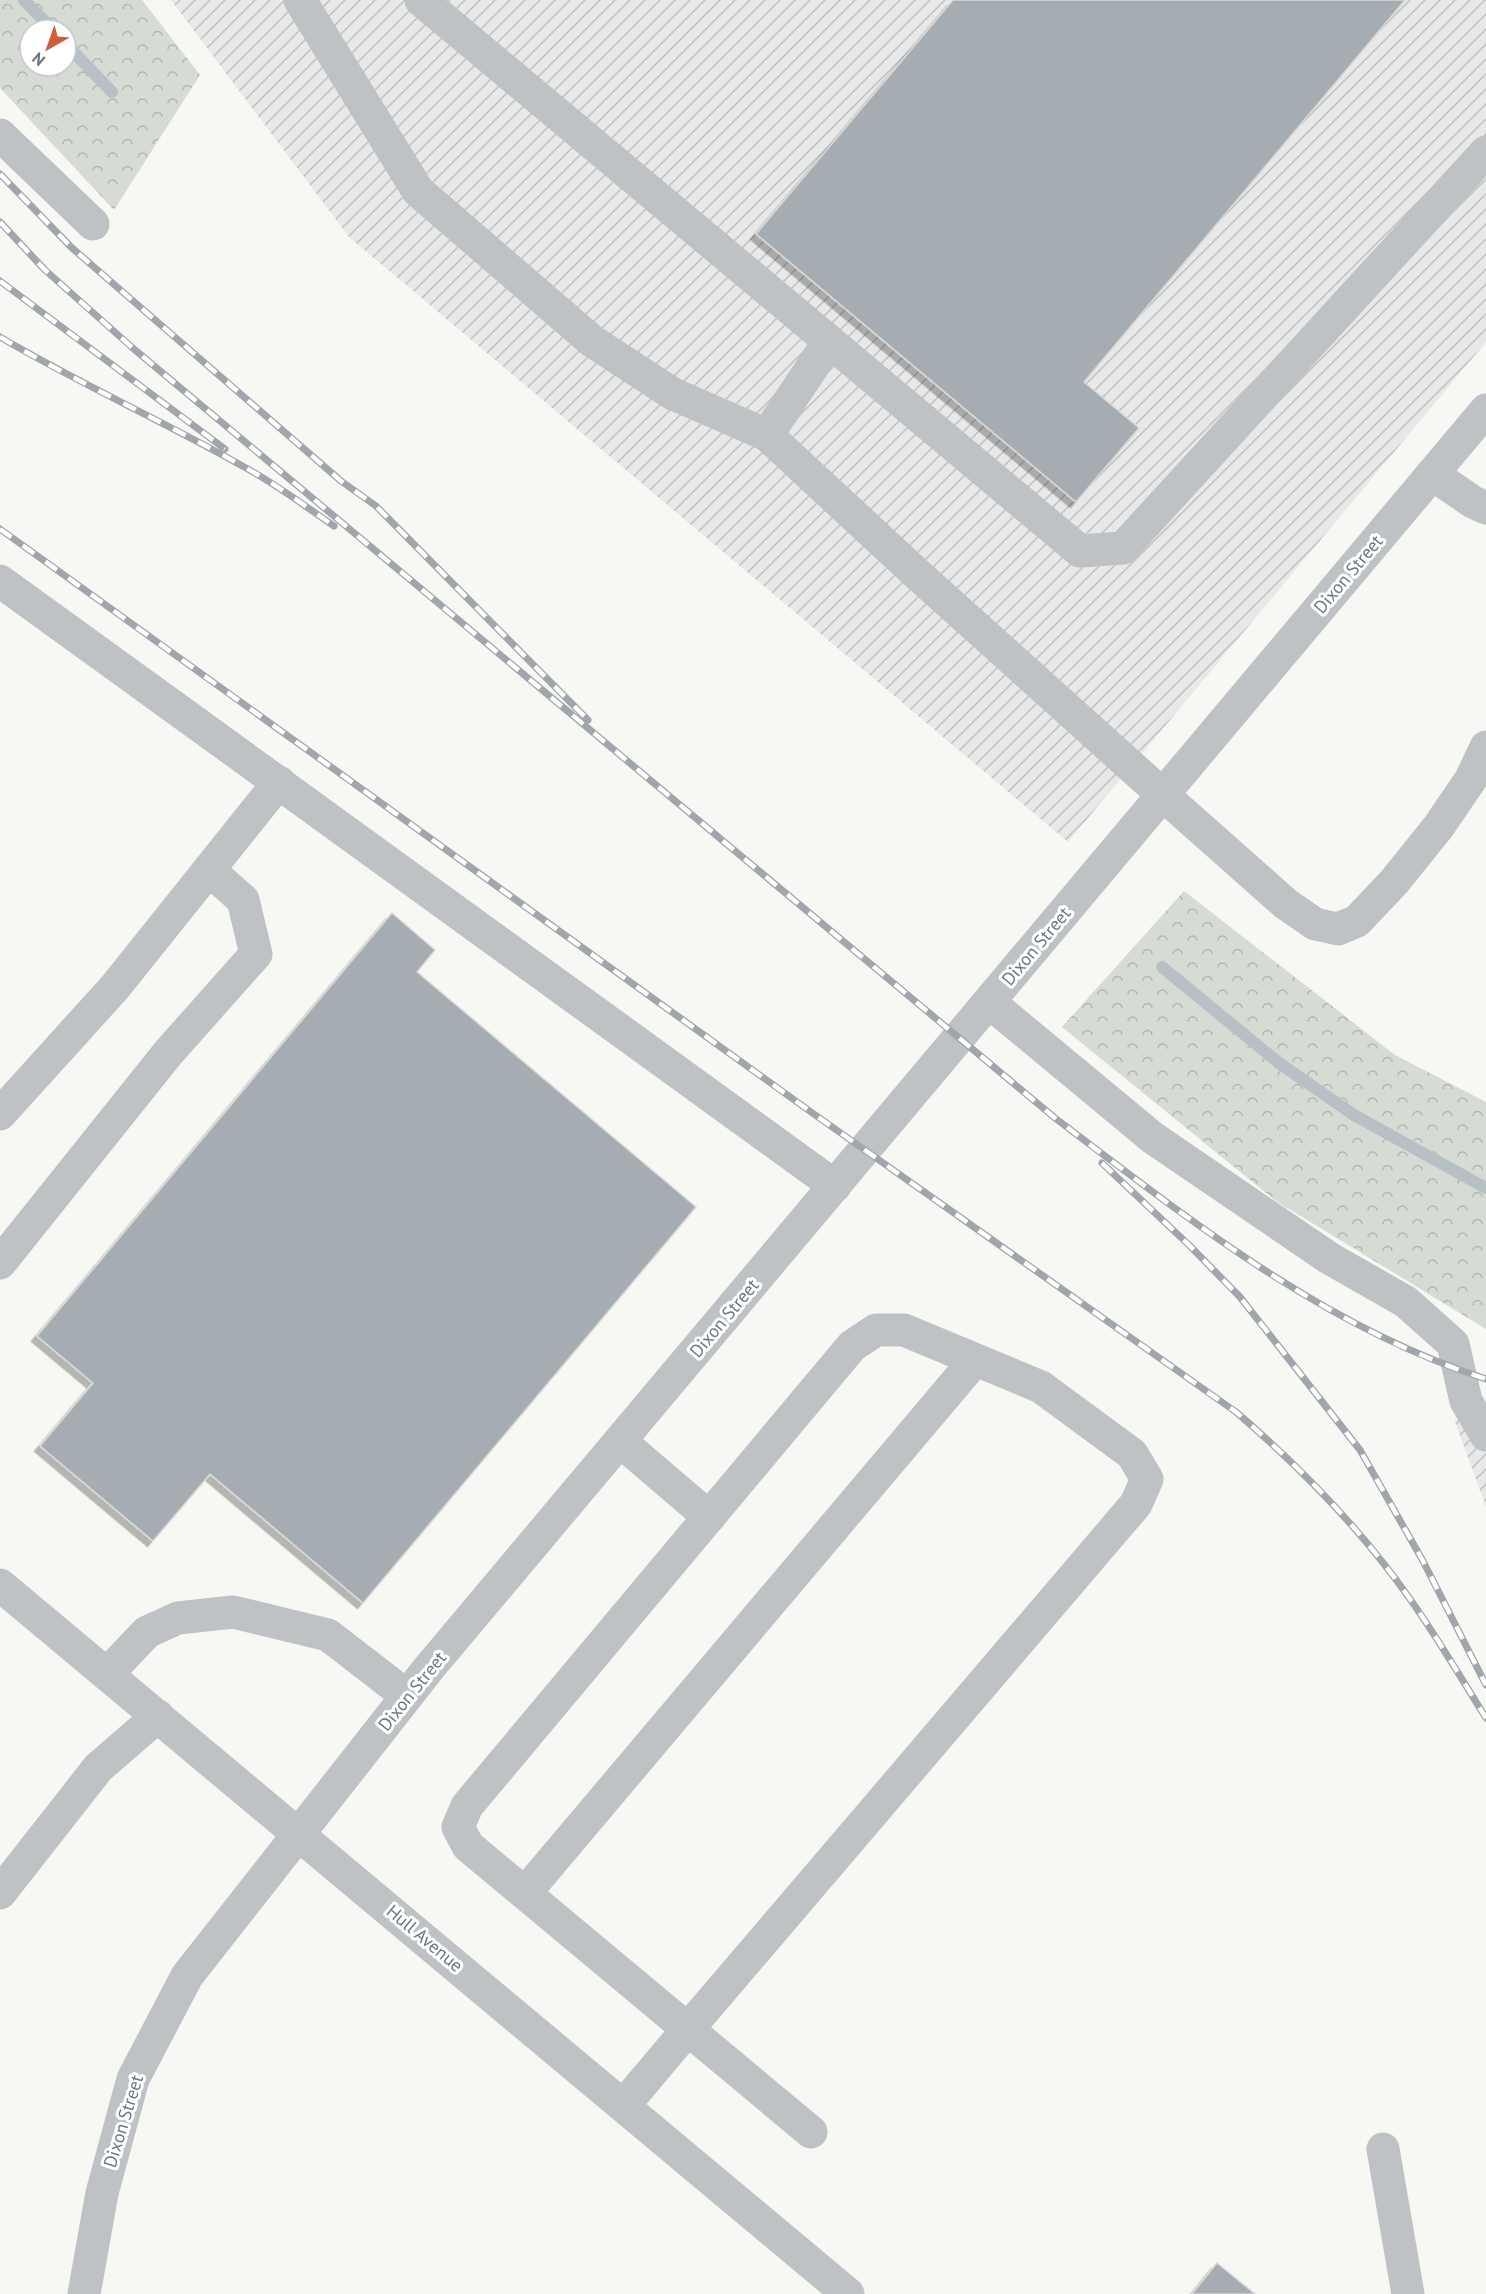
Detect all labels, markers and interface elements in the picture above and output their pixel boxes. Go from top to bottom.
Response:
north arrow [18,18,78,78]
text: N [28,48,49,71]
street label: Dixon Street [1308,530,1388,618]
street label: Dixon Street [996,902,1076,990]
street label: Dixon Street [684,1274,764,1362]
street label: Dixon Street [373,1647,451,1735]
street label: Hull Avenue [382,1899,468,1977]
street label: Dixon Street [98,2072,148,2170]

